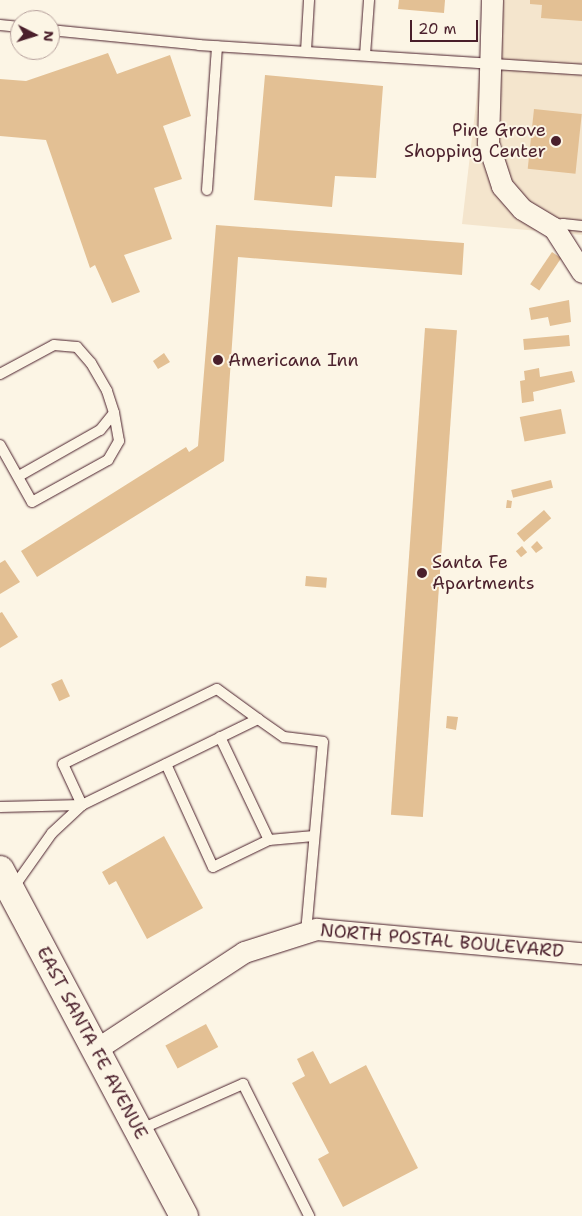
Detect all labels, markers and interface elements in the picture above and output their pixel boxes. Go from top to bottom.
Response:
north arrow [10,10,60,60]
scale bar [412,10,480,42]
text: 20 m [418,19,457,39]
text: N [39,30,58,43]
place label: Pine Grove Shopping Center [404,120,546,162]
marker: Pine Grove Shopping Center [550,135,562,147]
place label: Americana Inn [228,349,359,371]
marker: Americana Inn [212,354,224,366]
place label: Santa Fe Apartments [432,552,535,594]
marker: Santa Fe Apartments [416,567,428,579]
street label: NORTH POSTAL BOULEVARD [319,920,565,962]
street label: EAST SANTA FE AVENUE [32,943,152,1143]

